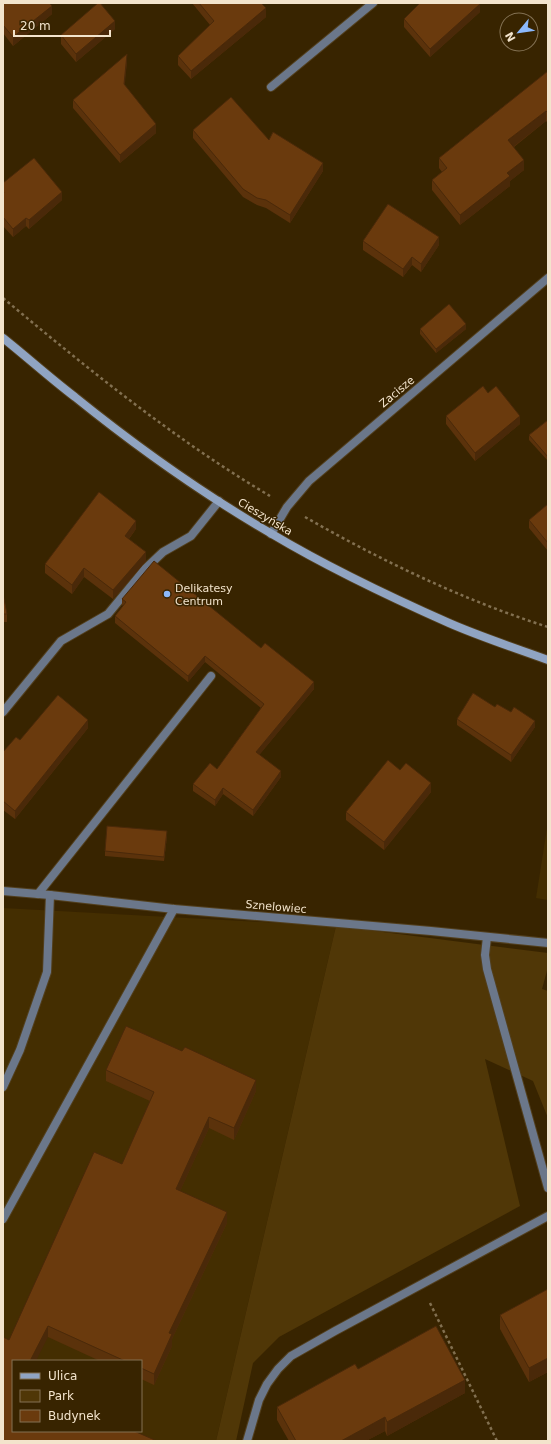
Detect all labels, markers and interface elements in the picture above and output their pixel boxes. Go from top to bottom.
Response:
scale bar [14,12,110,38]
north arrow [499,12,539,52]
text: 20 m [20,19,51,33]
text: N [503,29,519,44]
street label: Zacisze [377,373,417,410]
street label: Cieszyńska [235,496,295,538]
place label: Delikatesy Centrum [175,582,233,608]
marker: Delikatesy Centrum [162,589,172,599]
street label: Sznelowiec [245,898,307,916]
legend [12,1360,142,1432]
text: Ulica [48,1369,77,1383]
text: Park [48,1389,74,1403]
text: Budynek [48,1409,101,1423]

